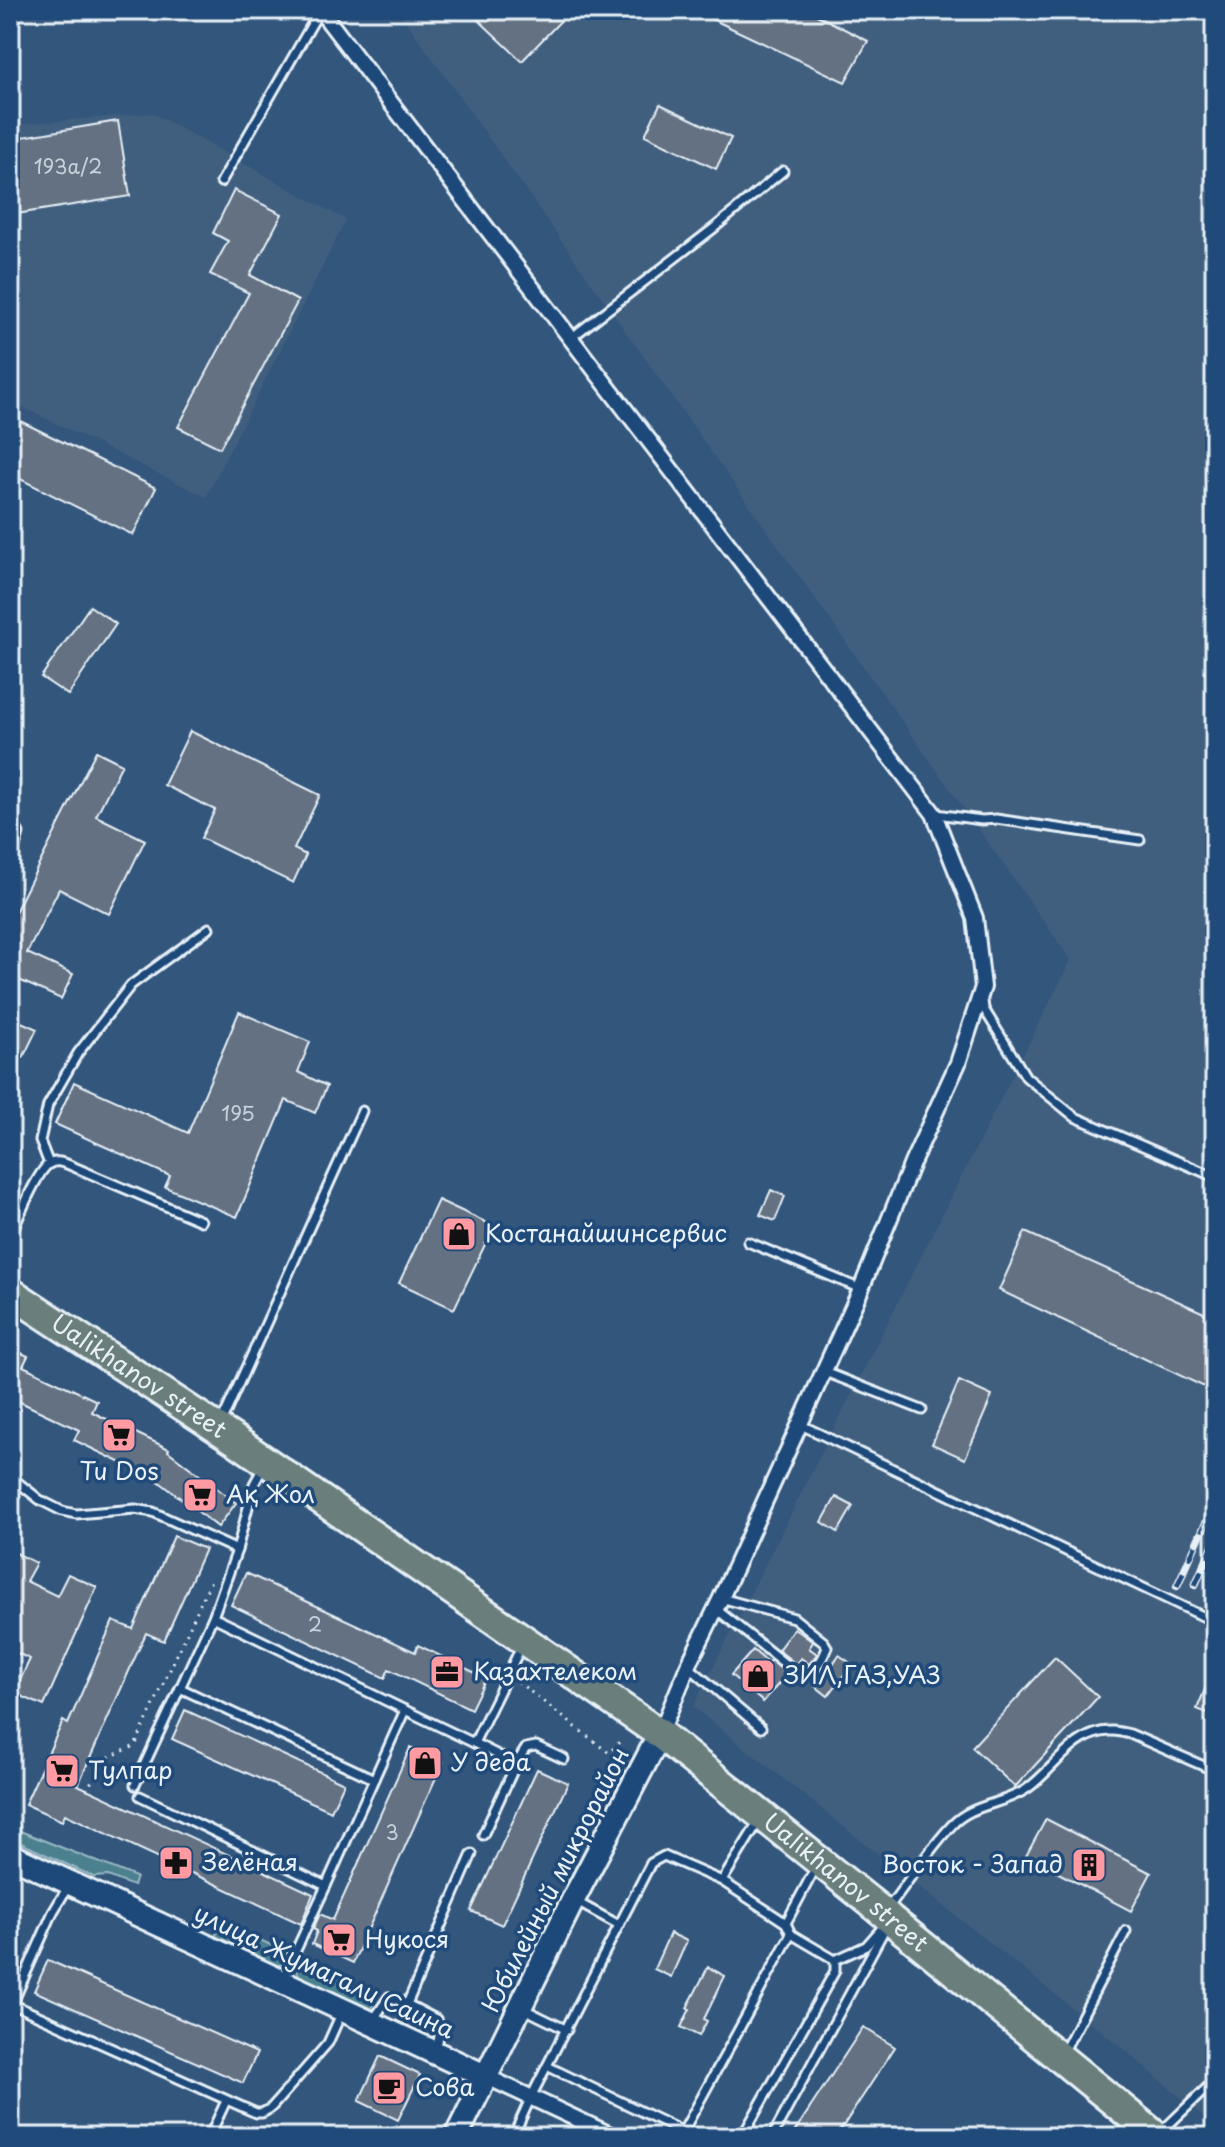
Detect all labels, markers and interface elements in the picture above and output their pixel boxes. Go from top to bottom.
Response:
house number: 193а/2 [34,151,102,181]
house number: 195 [221,1098,255,1128]
place label: Костанайшинсервис [485,1214,727,1250]
shop icon: Костанайшинсервис [440,1215,478,1253]
street label: Ualikhanov street [45,1304,235,1446]
supermarket icon: Tu Dos [100,1416,138,1454]
place label: Tu Dos [79,1452,159,1488]
place label: Ақ Жол [226,1475,315,1511]
supermarket icon: Ақ Жол [181,1476,219,1514]
house number: 2 [308,1609,322,1639]
place label: Казахтелеком [473,1652,637,1688]
office icon: Казахтелеком [428,1653,466,1691]
place label: ЗИЛ,ГАЗ,УАЗ [784,1656,941,1692]
shop icon: ЗИЛ,ГАЗ,УАЗ [739,1657,777,1695]
street label: Юбилейный микрорайон [472,1740,637,2018]
place label: У деда [451,1743,531,1779]
shop icon: У деда [406,1744,444,1782]
place label: Тулпар [88,1751,172,1787]
supermarket icon: Тулпар [43,1752,81,1790]
street label: Ualikhanov street [756,1803,937,1960]
house number: 3 [385,1817,399,1847]
place label: Зелёная [202,1843,298,1879]
pharmacy icon: Зелёная [157,1844,195,1882]
place label: Восток - Запад [882,1845,1063,1881]
building icon: Восток - Запад [1070,1846,1108,1884]
street label: улица Жумагали Саина [189,1894,461,2046]
place label: Нукося [365,1920,449,1956]
supermarket icon: Нукося [320,1921,358,1959]
place label: Сова [415,2068,474,2104]
cafe icon: Сова [370,2069,408,2107]

